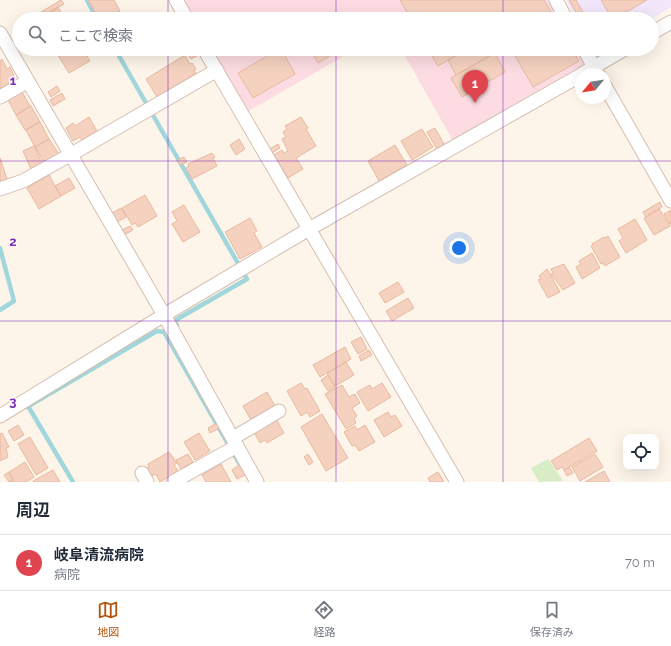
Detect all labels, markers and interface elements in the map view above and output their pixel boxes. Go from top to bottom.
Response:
search box [12,12,659,56]
icon: search [26,23,48,45]
text: ここで検索 [58,27,133,45]
north arrow [575,68,611,104]
pin: 1 [462,70,488,103]
text: 1 [10,73,17,88]
text: 2 [9,234,17,249]
your location [449,238,469,258]
text: 3 [9,394,17,409]
map controls [623,434,659,470]
button: locate [623,434,659,470]
text: 周辺 [16,500,50,520]
text: 岐阜清流病院 [54,546,144,564]
text: 1 [26,555,32,570]
text: 70 m [625,555,655,570]
text: 病院 [54,567,80,582]
tab: 地図 [97,599,119,639]
tab: 経路 [313,599,335,639]
tab: 保存済み [530,599,574,639]

